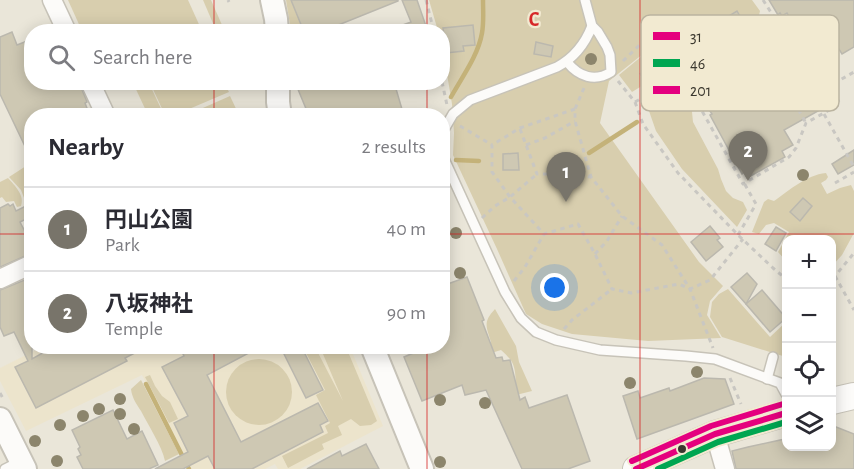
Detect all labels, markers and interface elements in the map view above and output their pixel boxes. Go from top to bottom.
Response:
text: C [529,10,540,30]
legend [641,15,839,111]
search box [24,24,450,90]
text: 31 [690,29,702,45]
icon: search [45,41,78,74]
text: Search here [93,46,192,68]
text: 46 [690,56,705,72]
text: 201 [690,83,711,99]
pin: 2 [728,132,768,181]
text: Nearby [48,134,124,160]
text: 2 results [362,137,426,157]
pin: 1 [546,152,586,202]
text: 円山公園 [105,209,193,231]
text: 1 [64,219,71,239]
text: 40 m [387,219,426,239]
text: Park [105,235,140,255]
map controls [782,235,836,451]
button: + [782,235,836,289]
your location [540,273,569,302]
button: − [782,289,836,343]
text: 八坂神社 [105,293,193,315]
text: 2 [63,303,72,323]
text: 90 m [387,303,426,323]
text: Temple [105,319,163,339]
button: locate [782,343,836,397]
button: layers [782,397,836,451]
unlabelled marker [676,443,688,455]

